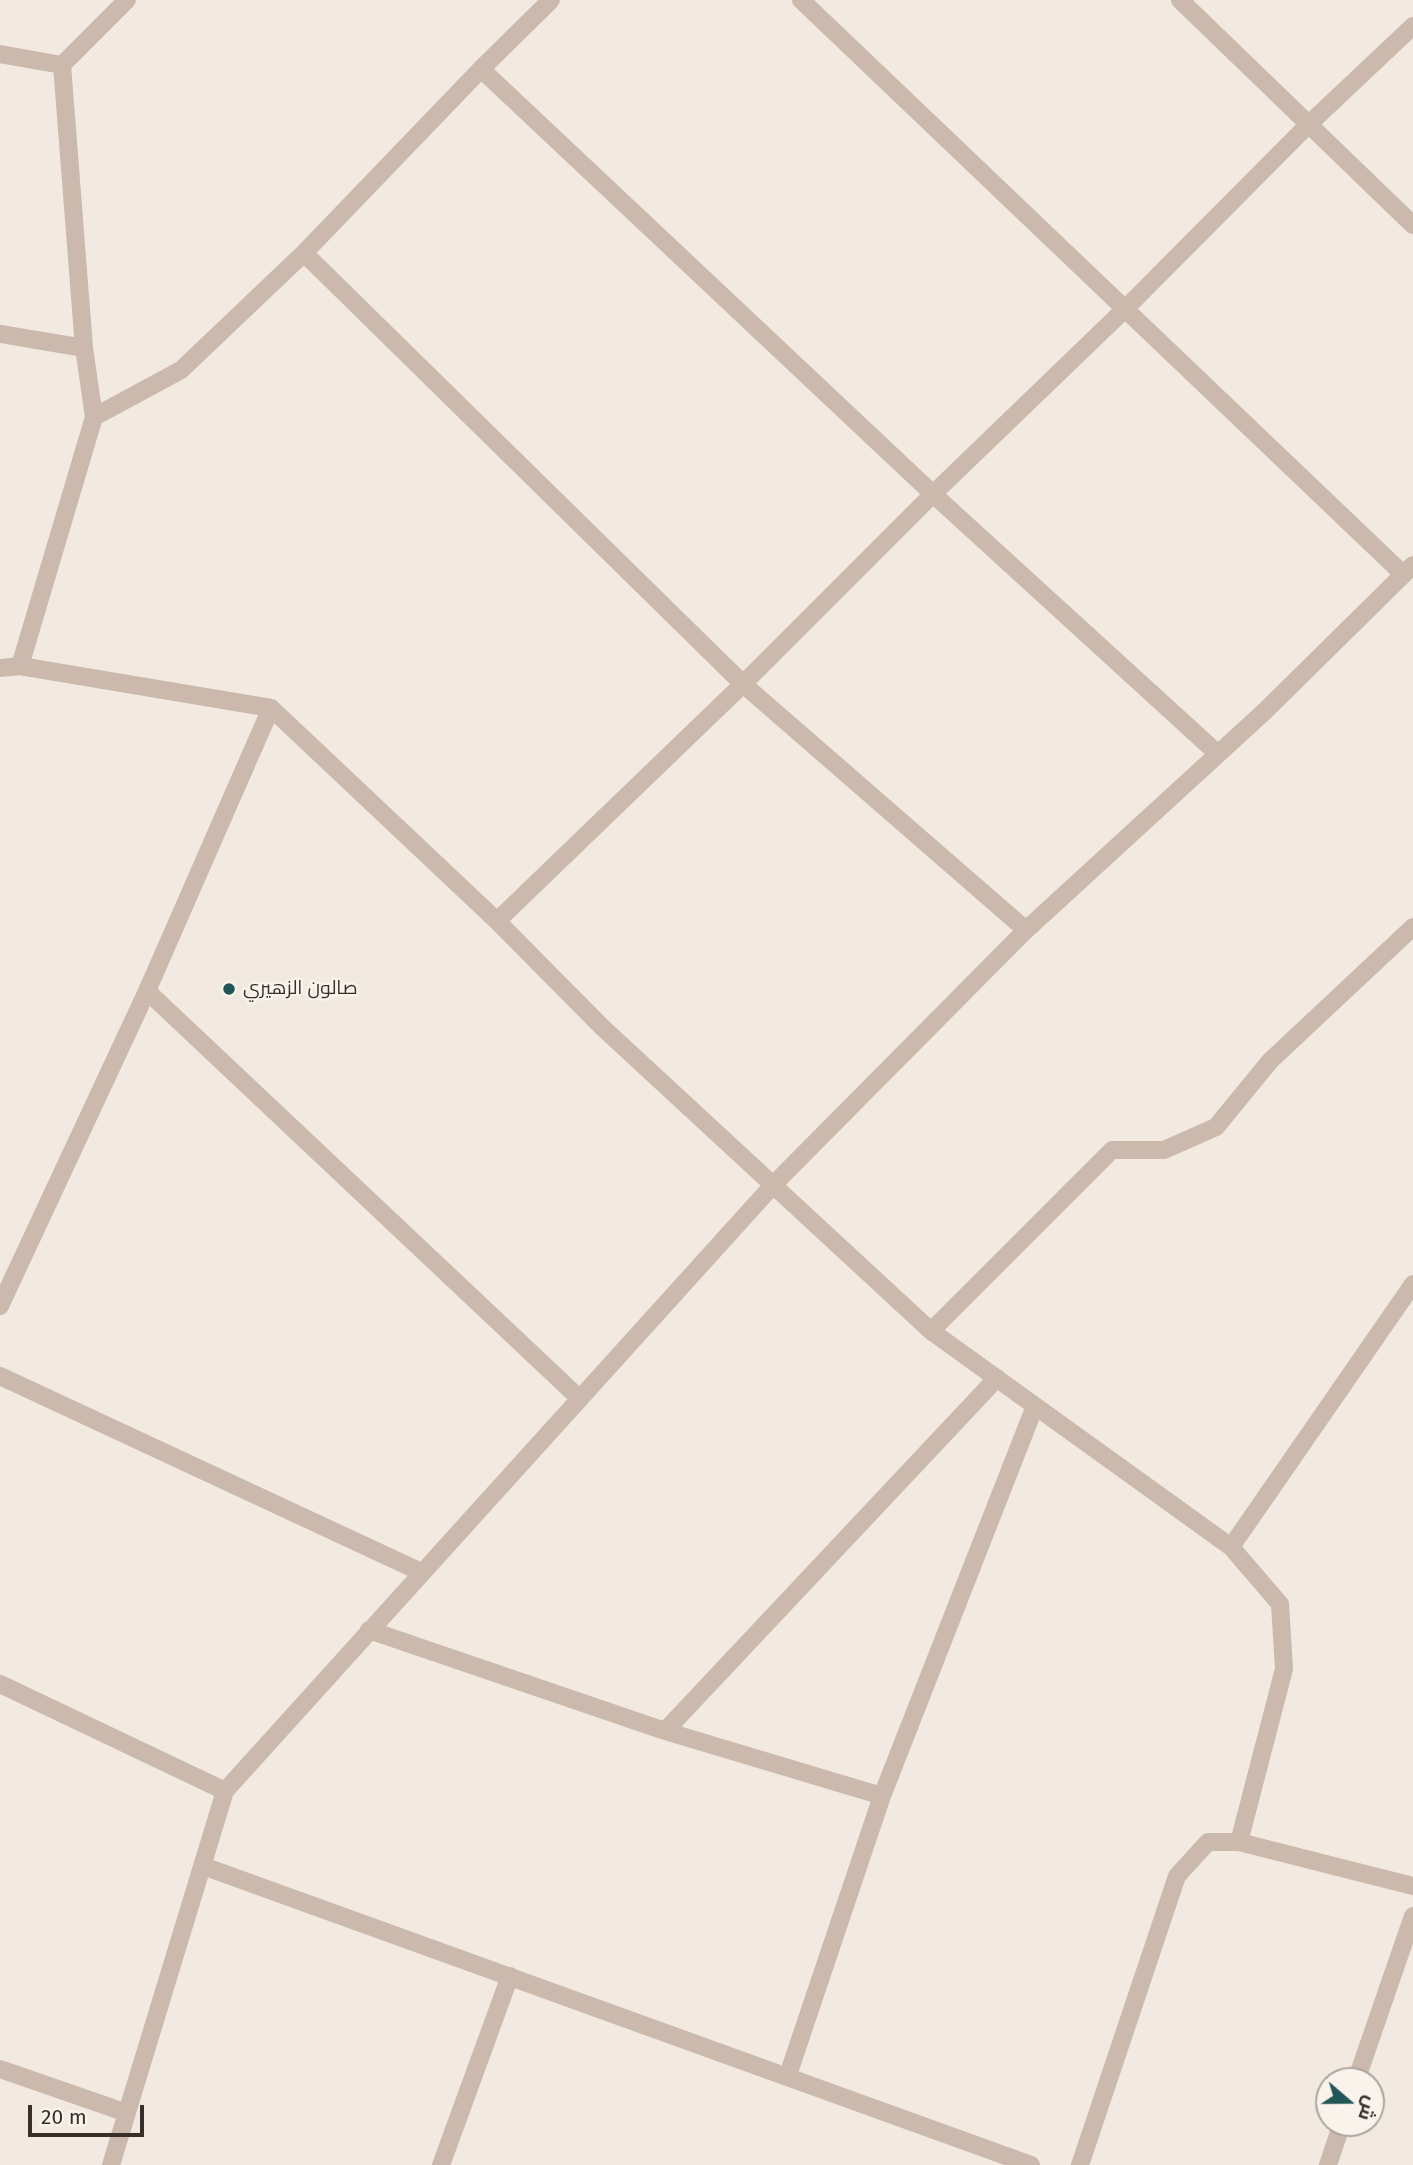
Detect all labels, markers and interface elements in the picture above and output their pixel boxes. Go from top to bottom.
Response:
place label: صالون الزهيري [243,978,358,1000]
marker: صالون الزهيري [221,981,237,997]
north arrow [1315,2067,1385,2137]
scale bar [32,2092,147,2136]
text: ش [1353,2093,1383,2124]
text: 20 m [41,2104,87,2130]

